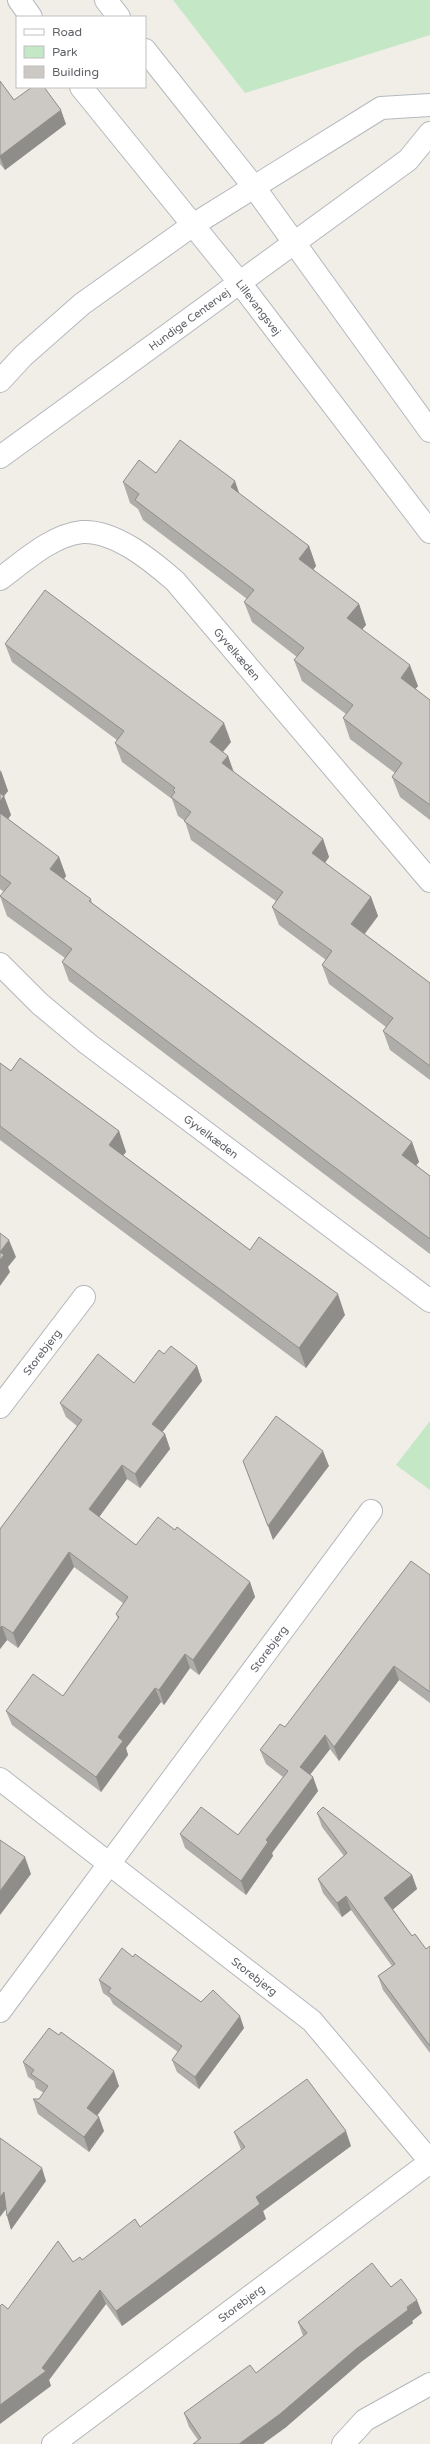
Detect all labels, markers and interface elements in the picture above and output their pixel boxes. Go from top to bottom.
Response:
legend [16,16,146,88]
text: Road [52,25,82,39]
text: Park [52,45,78,59]
text: Building [52,65,99,79]
street label: Lillevangsvej [233,277,284,338]
street label: Hundige Centervej [146,286,233,353]
street label: Gyvelkæden [211,625,263,683]
street label: Gyvelkæden [181,1112,241,1162]
street label: Storebjerg [21,1327,64,1378]
street label: Storebjerg [248,1623,291,1675]
street label: Storebjerg [229,1955,280,1999]
street label: Storebjerg [216,2282,267,2325]

